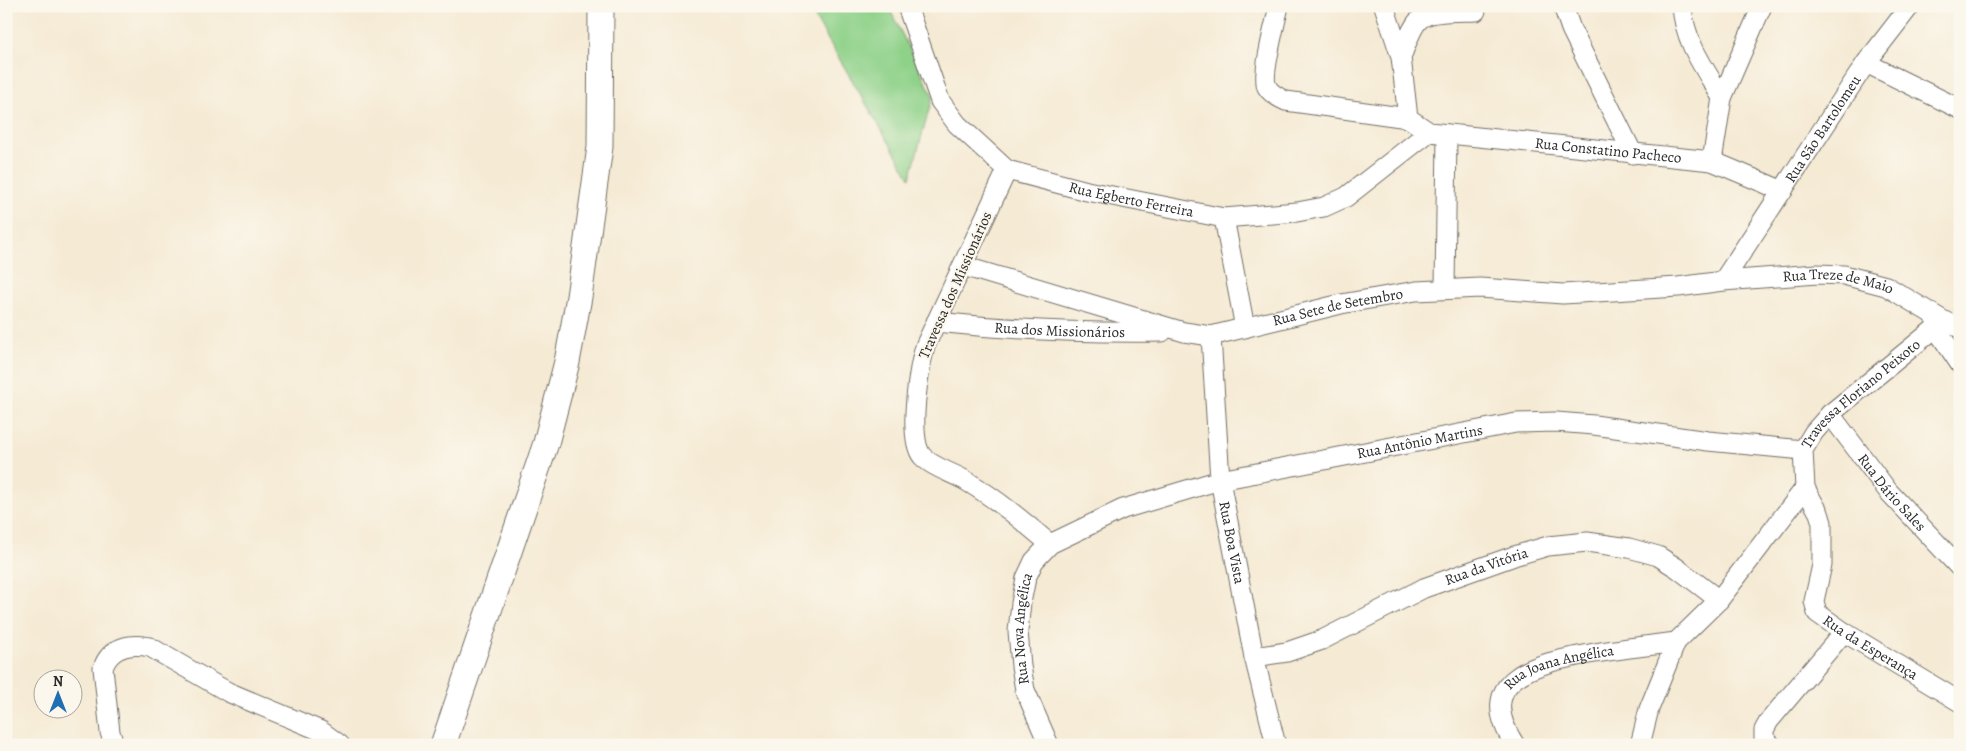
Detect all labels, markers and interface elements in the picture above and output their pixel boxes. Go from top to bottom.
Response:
street label: Rua São Bartolomeu [1780,71,1866,186]
street label: Rua Constatino Pacheco [1534,133,1682,168]
street label: Rua Egberto Ferreira [1067,177,1195,222]
street label: Travessa dos Missionários [914,208,996,362]
street label: Rua Treze de Maio [1782,264,1898,299]
street label: Rua Sete de Setembro [1270,283,1404,331]
street label: Rua dos Missionários [994,317,1125,342]
street label: Travessa Floriano Peixoto [1796,334,1924,452]
street label: Rua Antônio Martins [1355,420,1484,463]
street label: Rua Dário Sales [1853,450,1931,535]
street label: Rua Boa Vista [1214,499,1250,586]
street label: Rua da Vitória [1442,542,1530,590]
street label: Rua Nova Angélica [1008,569,1037,686]
street label: Rua da Esperança [1819,610,1922,684]
street label: Rua Joana Angélica [1499,640,1615,694]
north arrow [32,668,82,718]
text: N [53,672,63,691]

